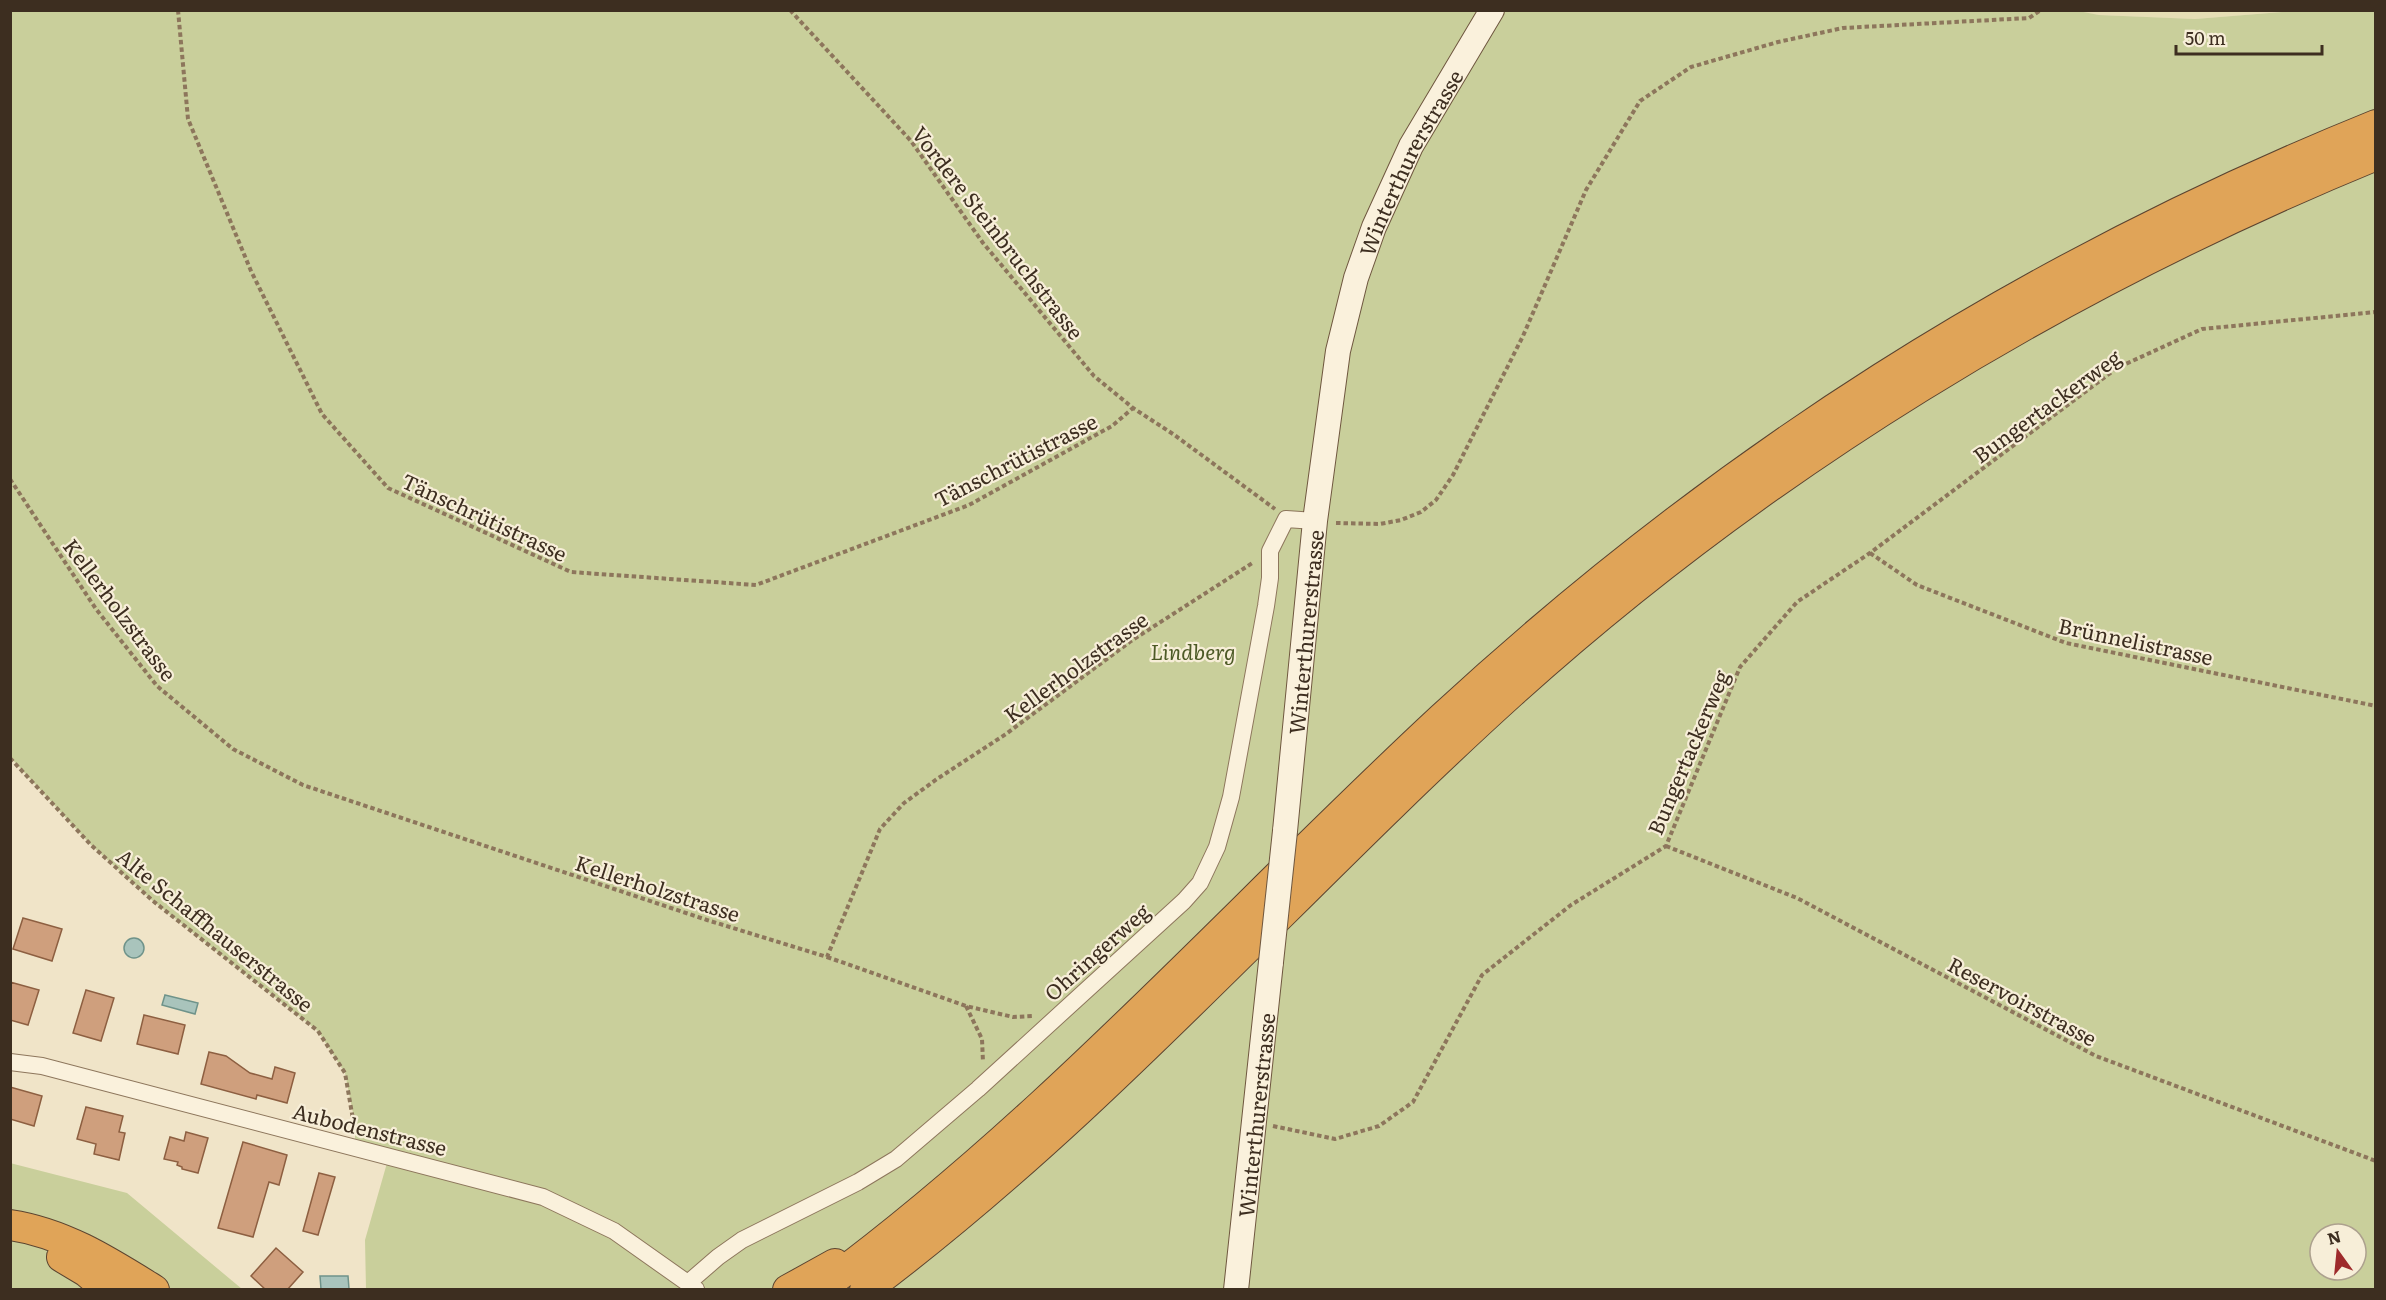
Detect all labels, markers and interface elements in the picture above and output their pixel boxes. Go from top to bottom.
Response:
scale bar [2176,18,2322,56]
text: 50 m [2185,24,2226,51]
street label: Winterthurerstrasse [1350,63,1469,260]
street label: Vordere Steinbruchstrasse [906,119,1092,345]
street label: Bungertackerweg [1966,340,2127,469]
street label: Tänschrütistrasse [928,404,1102,513]
street label: Tänschrütistrasse [397,464,573,568]
street label: Winterthurerstrasse [1279,528,1330,736]
street label: Kellerholzstrasse [57,531,185,687]
street label: Kellerholzstrasse [997,603,1153,729]
street label: Brünnelistrasse [2056,608,2216,672]
park label: Lindberg [1150,635,1236,666]
street label: Bungertackerweg [1638,665,1736,839]
street label: Alte Schaffhauserstrasse [111,840,321,1018]
street label: Kellerholzstrasse [572,846,744,928]
street label: Ohringerweg [1036,895,1156,1007]
street label: Reservoirstrasse [1943,948,2103,1052]
street label: Winterthurerstrasse [1228,1011,1281,1219]
street label: Aubodenstrasse [290,1094,450,1162]
north arrow [2308,1222,2368,1282]
text: N [2324,1223,2343,1250]

